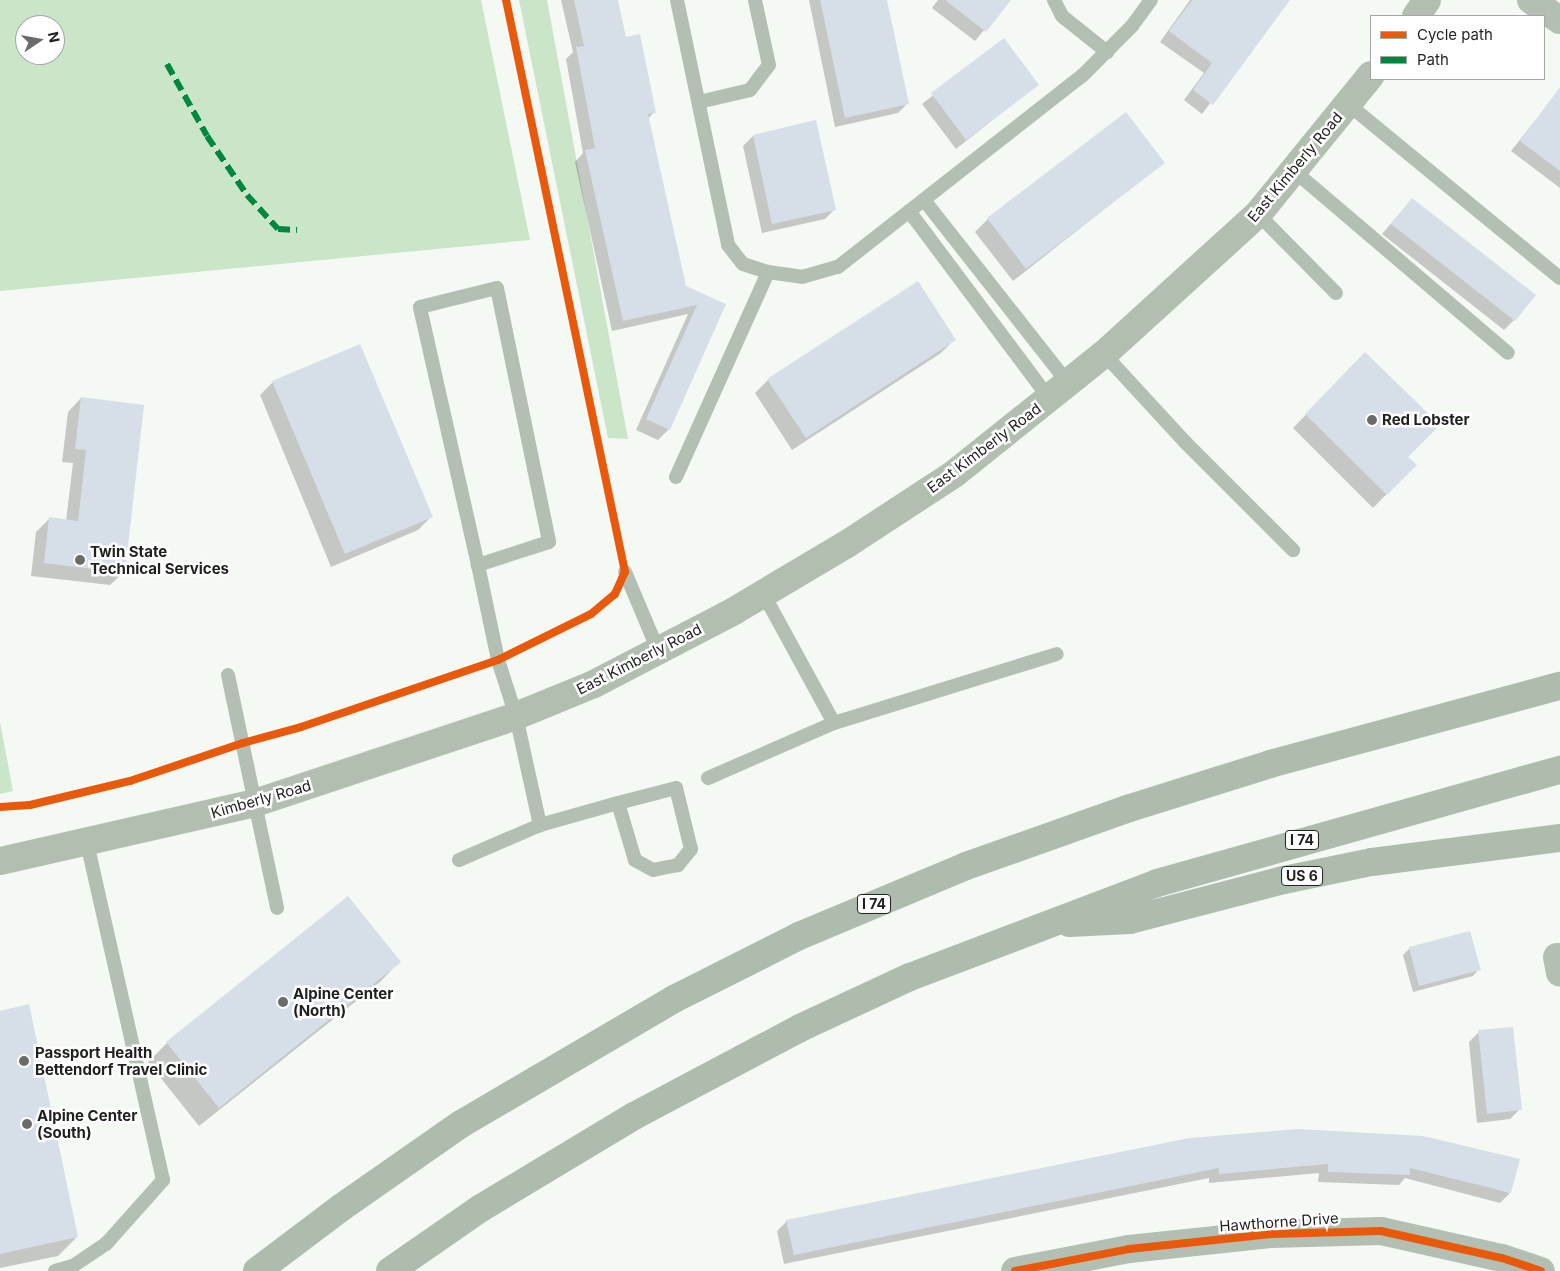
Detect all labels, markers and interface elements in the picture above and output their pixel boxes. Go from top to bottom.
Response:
north arrow [15,15,65,65]
legend [1370,15,1545,80]
text: Cycle path [1417,25,1493,44]
text: N [45,30,64,44]
text: Path [1417,50,1449,69]
street label: East Kimberly Road [1244,108,1346,226]
street label: East Kimberly Road [924,399,1044,497]
place label: Red Lobster [1382,411,1470,429]
marker: Red Lobster [1366,414,1378,426]
place label: Twin State Technical Services [90,542,229,577]
marker: Twin State Technical Services [74,554,86,566]
street label: East Kimberly Road [573,620,705,698]
street label: Kimberly Road [209,776,313,822]
road number: I 74 [1284,828,1320,852]
road number: US 6 [1281,864,1323,888]
road number: I 74 [856,892,892,916]
place label: Alpine Center (North) [293,984,393,1019]
marker: Alpine Center (North) [277,996,289,1008]
place label: Passport Health Bettendorf Travel Clinic [35,1043,207,1078]
marker: Passport Health Bettendorf Travel Clinic [17,1054,31,1068]
place label: Alpine Center (South) [37,1106,137,1141]
marker: Alpine Center (South) [21,1118,33,1130]
street label: Hawthorne Drive [1219,1209,1339,1235]

